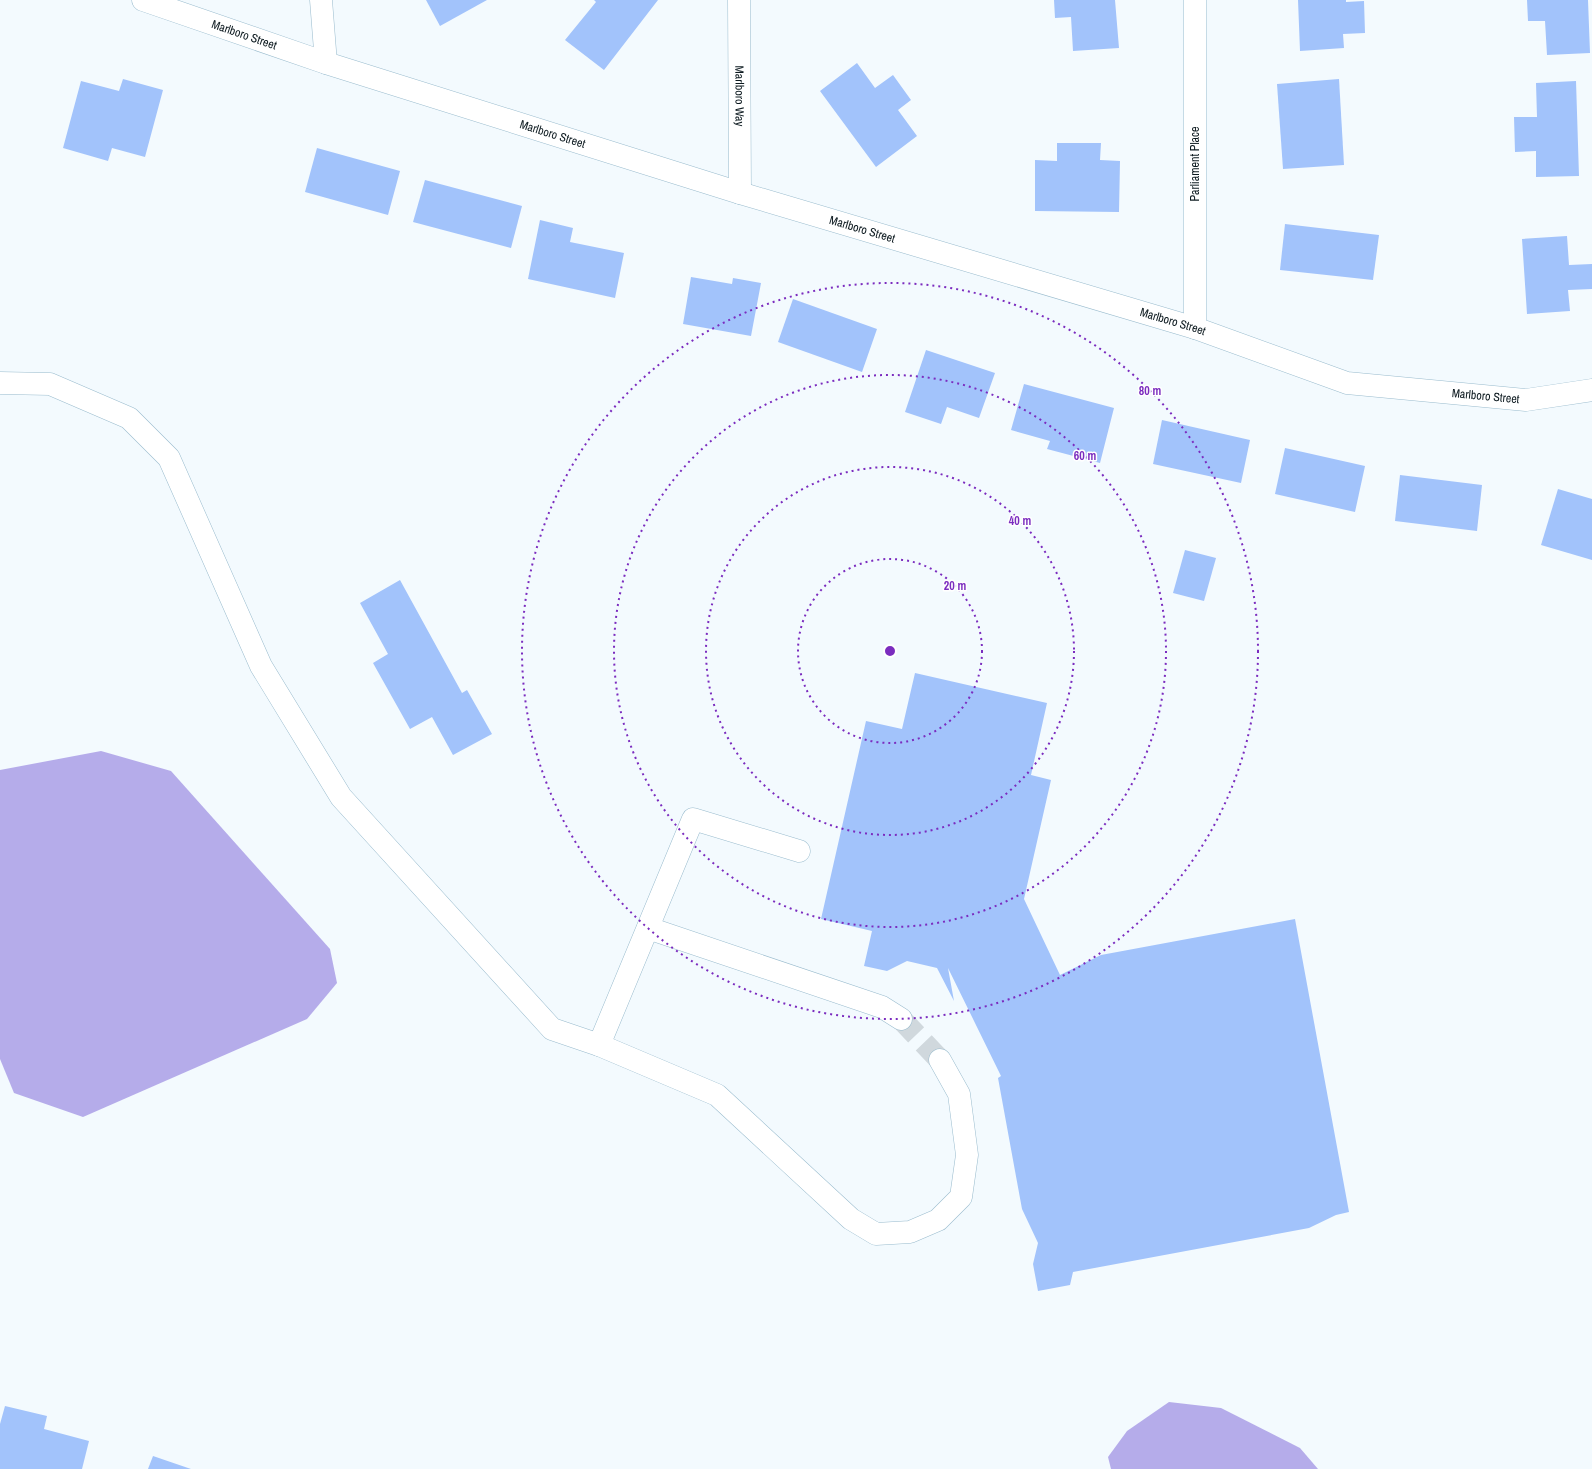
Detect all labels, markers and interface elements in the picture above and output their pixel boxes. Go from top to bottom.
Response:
street label: Marlboro Street [209,16,279,54]
street label: Marlboro Way [731,65,748,127]
street label: Marlboro Street [518,116,588,152]
street label: Parliament Place [1187,127,1203,201]
street label: Marlboro Street [827,212,897,247]
street label: Marlboro Street [1138,304,1208,339]
text: 80 m [1139,383,1161,399]
street label: Marlboro Street [1451,385,1520,407]
text: 60 m [1074,448,1096,464]
text: 40 m [1009,513,1031,529]
text: 20 m [944,578,966,594]
centre of rings [883,644,897,658]

